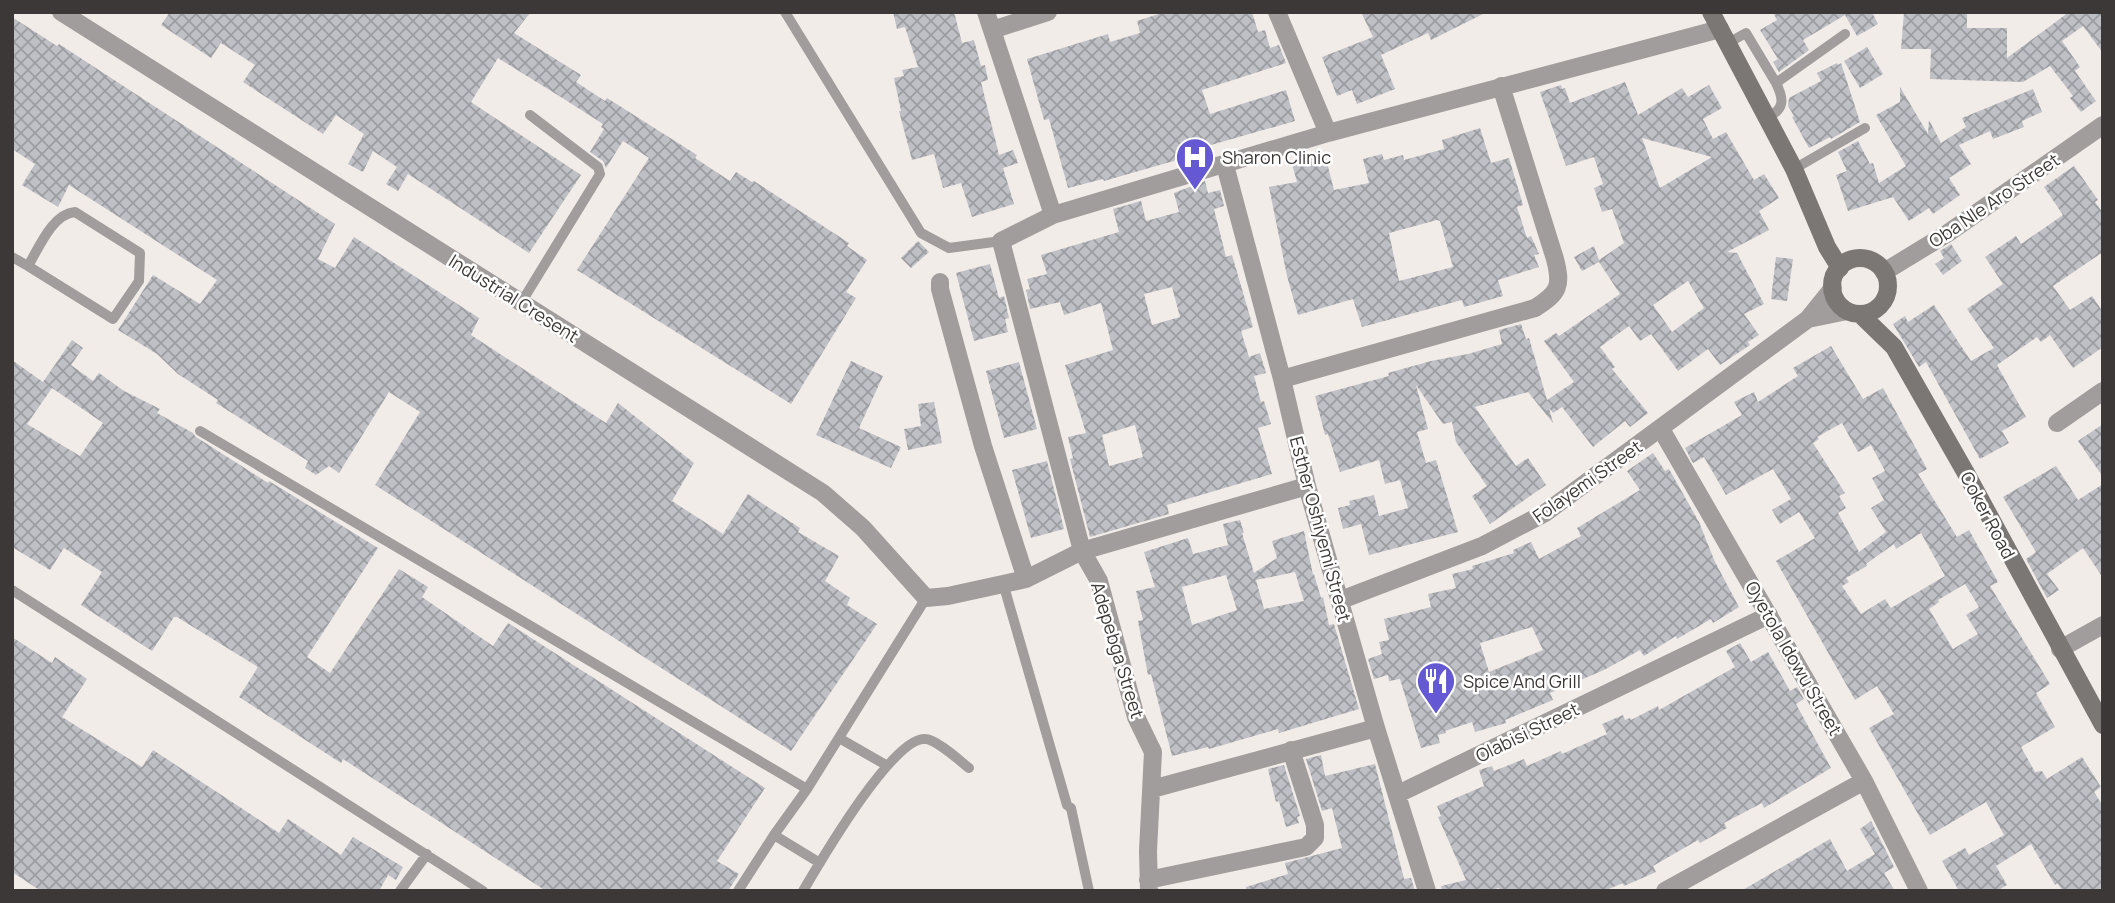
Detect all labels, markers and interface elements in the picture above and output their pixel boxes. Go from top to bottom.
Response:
hospital icon: Sharon Clinic [1174,136,1216,191]
place label: Sharon Clinic [1222,145,1331,169]
street label: Oba Nle Aro Street [1924,147,2064,253]
street label: Industrial Cresent [445,248,583,348]
street label: Esther Oshiyemi Street [1285,434,1357,624]
street label: Folayemi Street [1528,434,1646,528]
street label: Coker Road [1955,467,2021,563]
street label: Oyetola Idowu Street [1740,577,1848,739]
street label: Adepebga Street [1086,579,1150,721]
restaurant icon: Spice And Grill [1415,660,1457,715]
place label: Spice And Grill [1463,669,1581,693]
street label: Olabisi Street [1471,697,1583,767]

